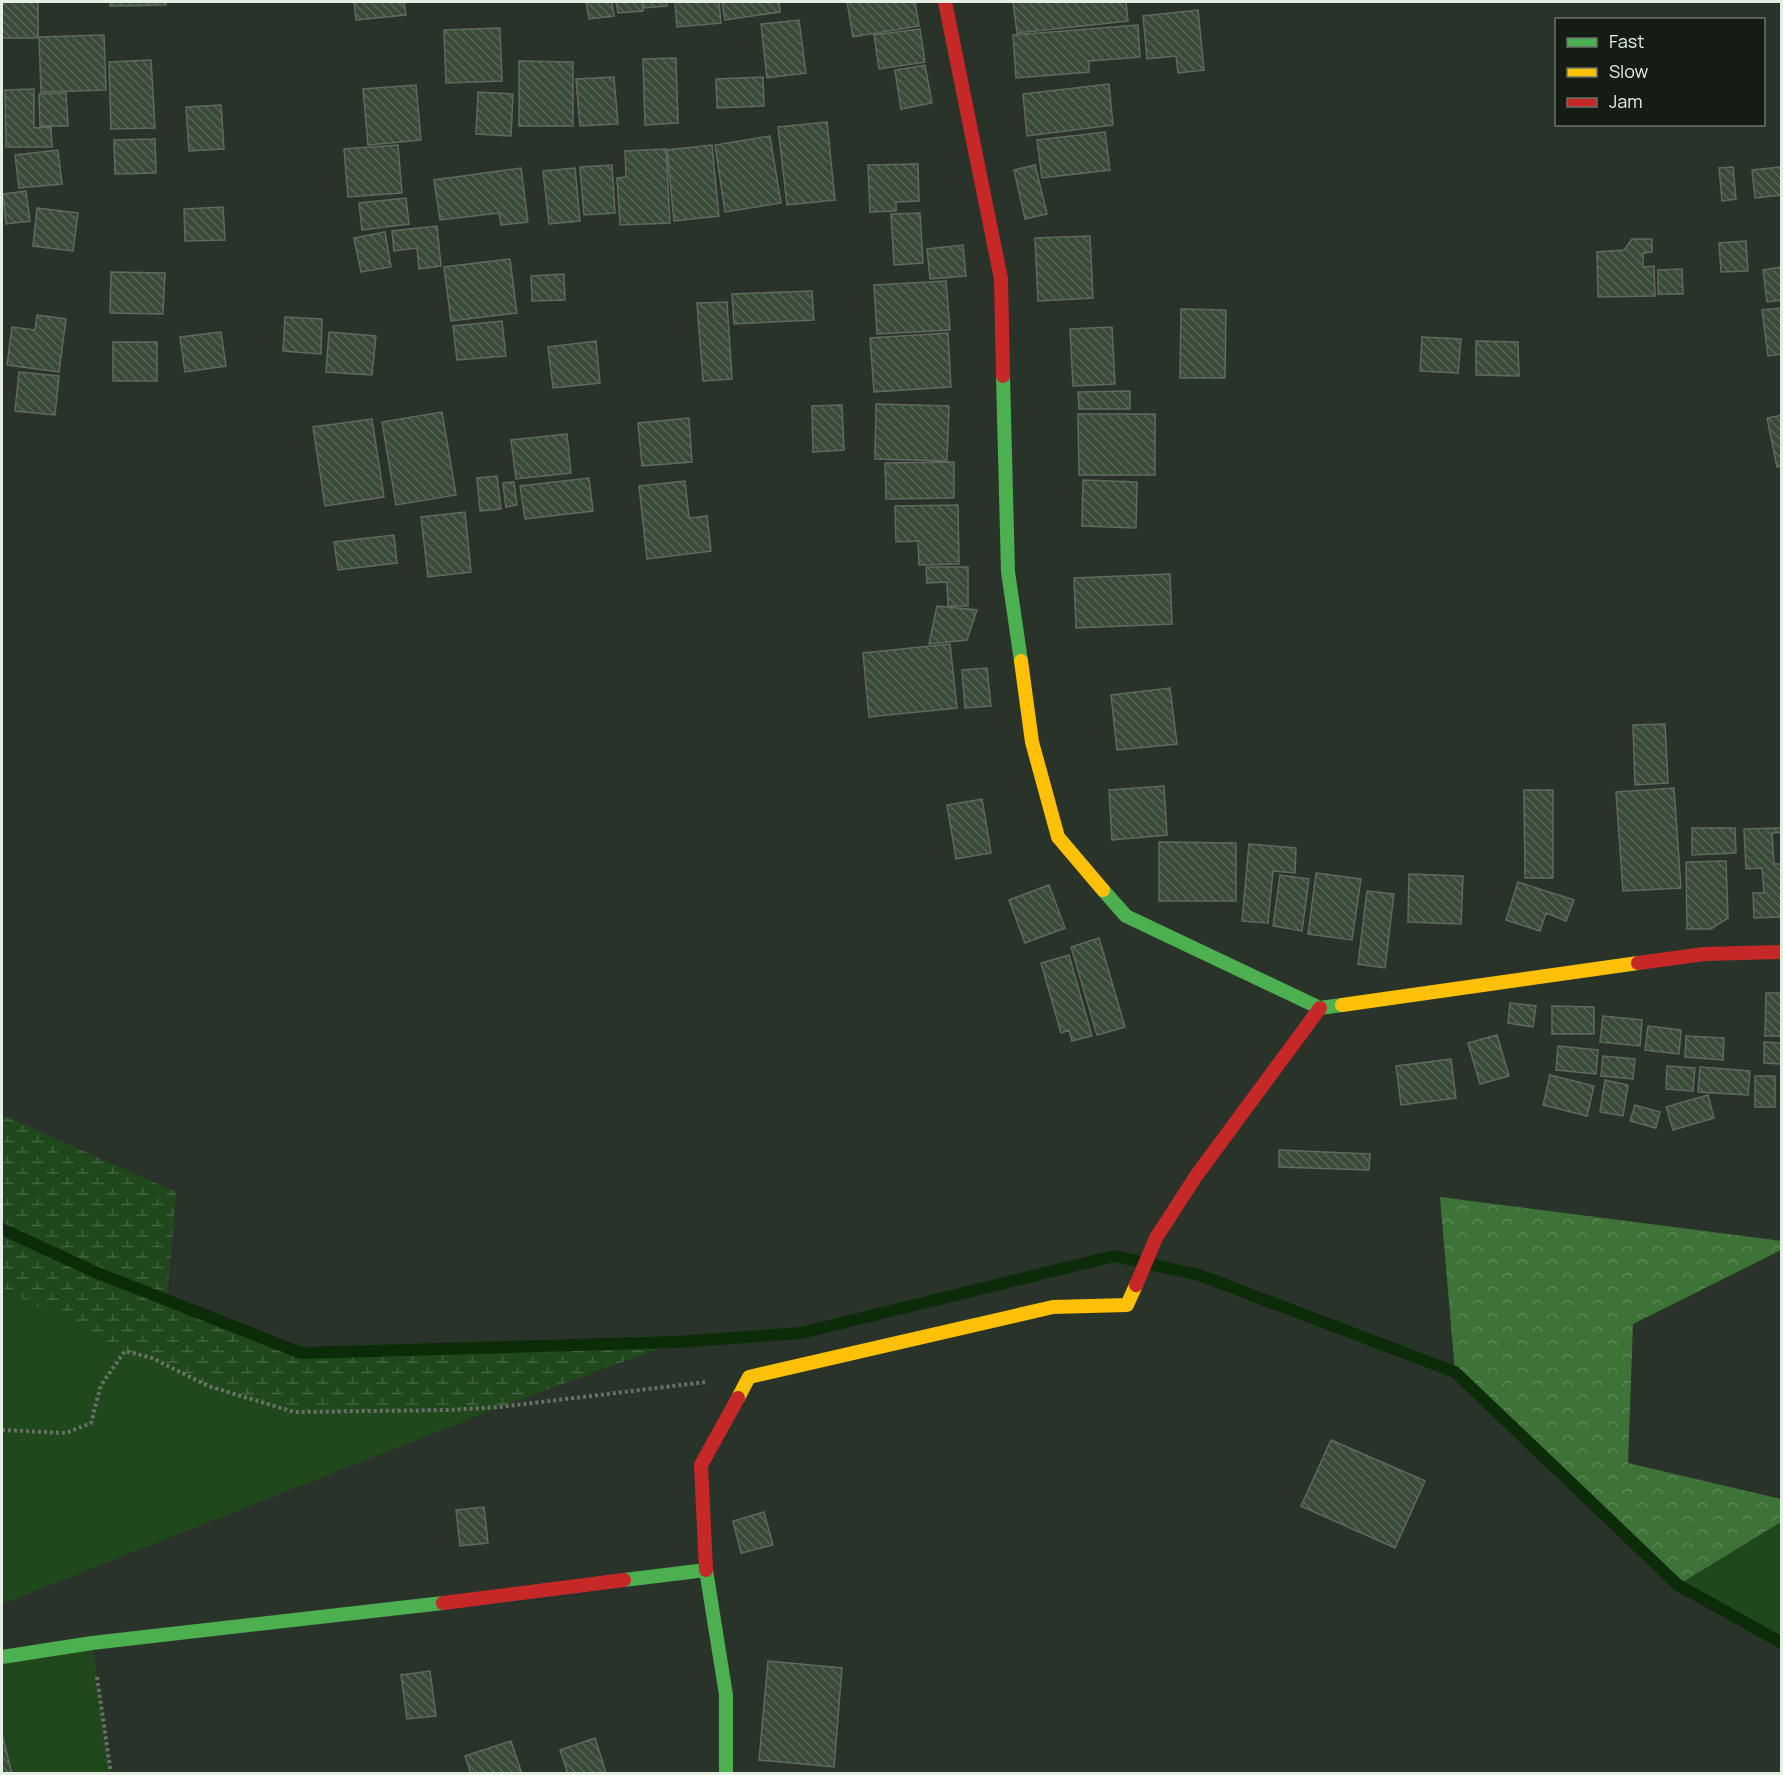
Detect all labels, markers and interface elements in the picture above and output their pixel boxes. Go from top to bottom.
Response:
legend [1555,18,1765,126]
text: Fast [1609,29,1644,53]
text: Slow [1609,59,1649,83]
text: Jam [1609,89,1643,113]

